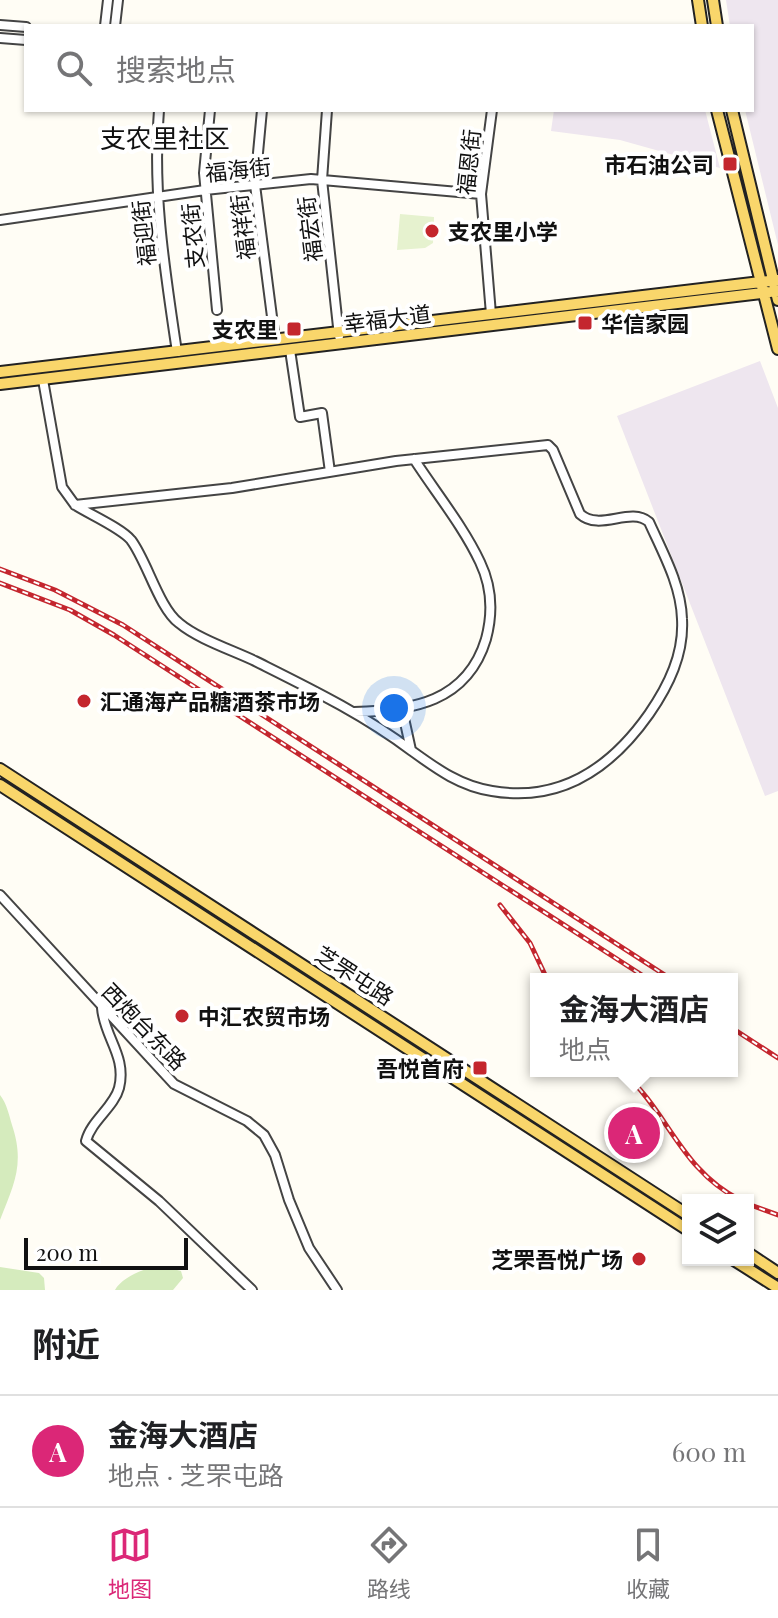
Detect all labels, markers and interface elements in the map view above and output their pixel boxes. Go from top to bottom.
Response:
search box [24,24,754,112]
icon: search [52,46,96,90]
text: 搜索地点 [116,49,236,89]
district label: 支农里社区 [100,120,230,155]
street label: 福恩街 [450,128,486,196]
place label: 市石油公司 [604,149,714,179]
street label: 福海街 [204,151,272,187]
marker: 市石油公司 [721,155,739,173]
street label: 福祥街 [223,192,261,262]
street label: 福宏街 [290,194,328,264]
street label: 福迎街 [125,199,161,267]
street label: 支农街 [174,202,210,270]
place label: 支农里小学 [448,216,558,246]
marker: 支农里小学 [423,222,441,240]
street label: 幸福大道 [341,298,433,338]
place label: 华信家园 [601,308,689,338]
place label: 支农里 [212,314,278,344]
marker: 华信家园 [576,314,594,332]
marker: 支农里 [285,320,303,338]
place label: 汇通海产品糖酒茶市场 [100,686,320,716]
your location [374,688,414,728]
marker: 汇通海产品糖酒茶市场 [75,692,93,710]
street label: 芝罘屯路 [310,938,400,1012]
popup [530,973,738,1077]
street label: 西炮台东路 [96,976,194,1076]
text: 金海大酒店 [559,988,709,1028]
place label: 中汇农贸市场 [198,1001,330,1031]
marker: 中汇农贸市场 [173,1007,191,1025]
text: 地点 [559,1031,611,1066]
place label: 吾悦首府 [376,1053,464,1083]
marker: 吾悦首府 [471,1059,489,1077]
pin: A [608,1103,660,1163]
map controls [682,1194,754,1266]
button: layers [682,1194,754,1266]
scale bar [24,1234,188,1270]
text: 200 m [36,1237,98,1267]
place label: 芝罘吾悦广场 [491,1244,623,1274]
marker: 芝罘吾悦广场 [630,1250,648,1268]
text: 附近 [32,1320,100,1366]
text: 金海大酒店 [108,1414,258,1454]
text: A [49,1434,67,1469]
text: 600 m [672,1434,746,1469]
text: 地点 · 芝罘屯路 [108,1457,284,1492]
tab: 地图 [108,1523,152,1603]
tab: 路线 [367,1523,411,1603]
tab: 收藏 [626,1523,670,1603]

